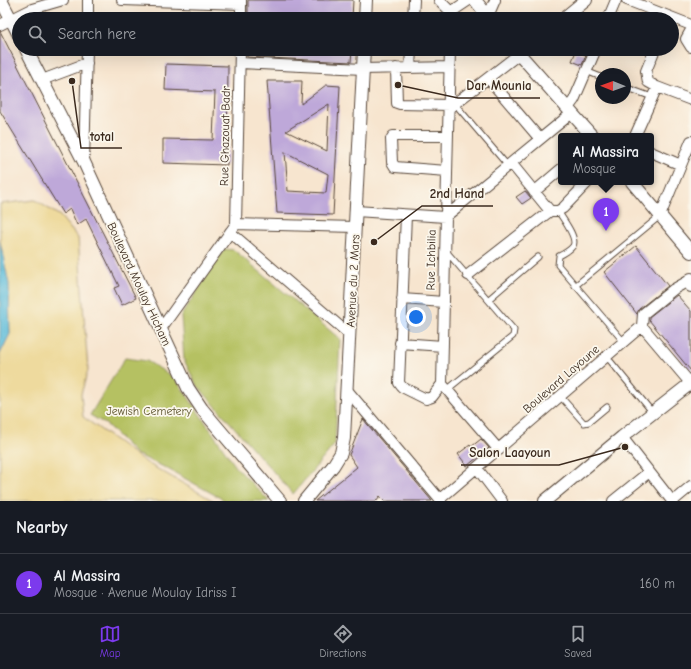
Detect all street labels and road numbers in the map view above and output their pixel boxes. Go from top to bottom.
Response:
street label: Rue Ghazouat Badr [217,85,233,186]
street label: Boulevard Moulay Hicham [104,220,174,348]
street label: Rue Ichbilia [423,229,439,291]
street label: Avenue du 2 Mars [344,234,362,328]
street label: Boulevard Layoune [520,342,602,416]

